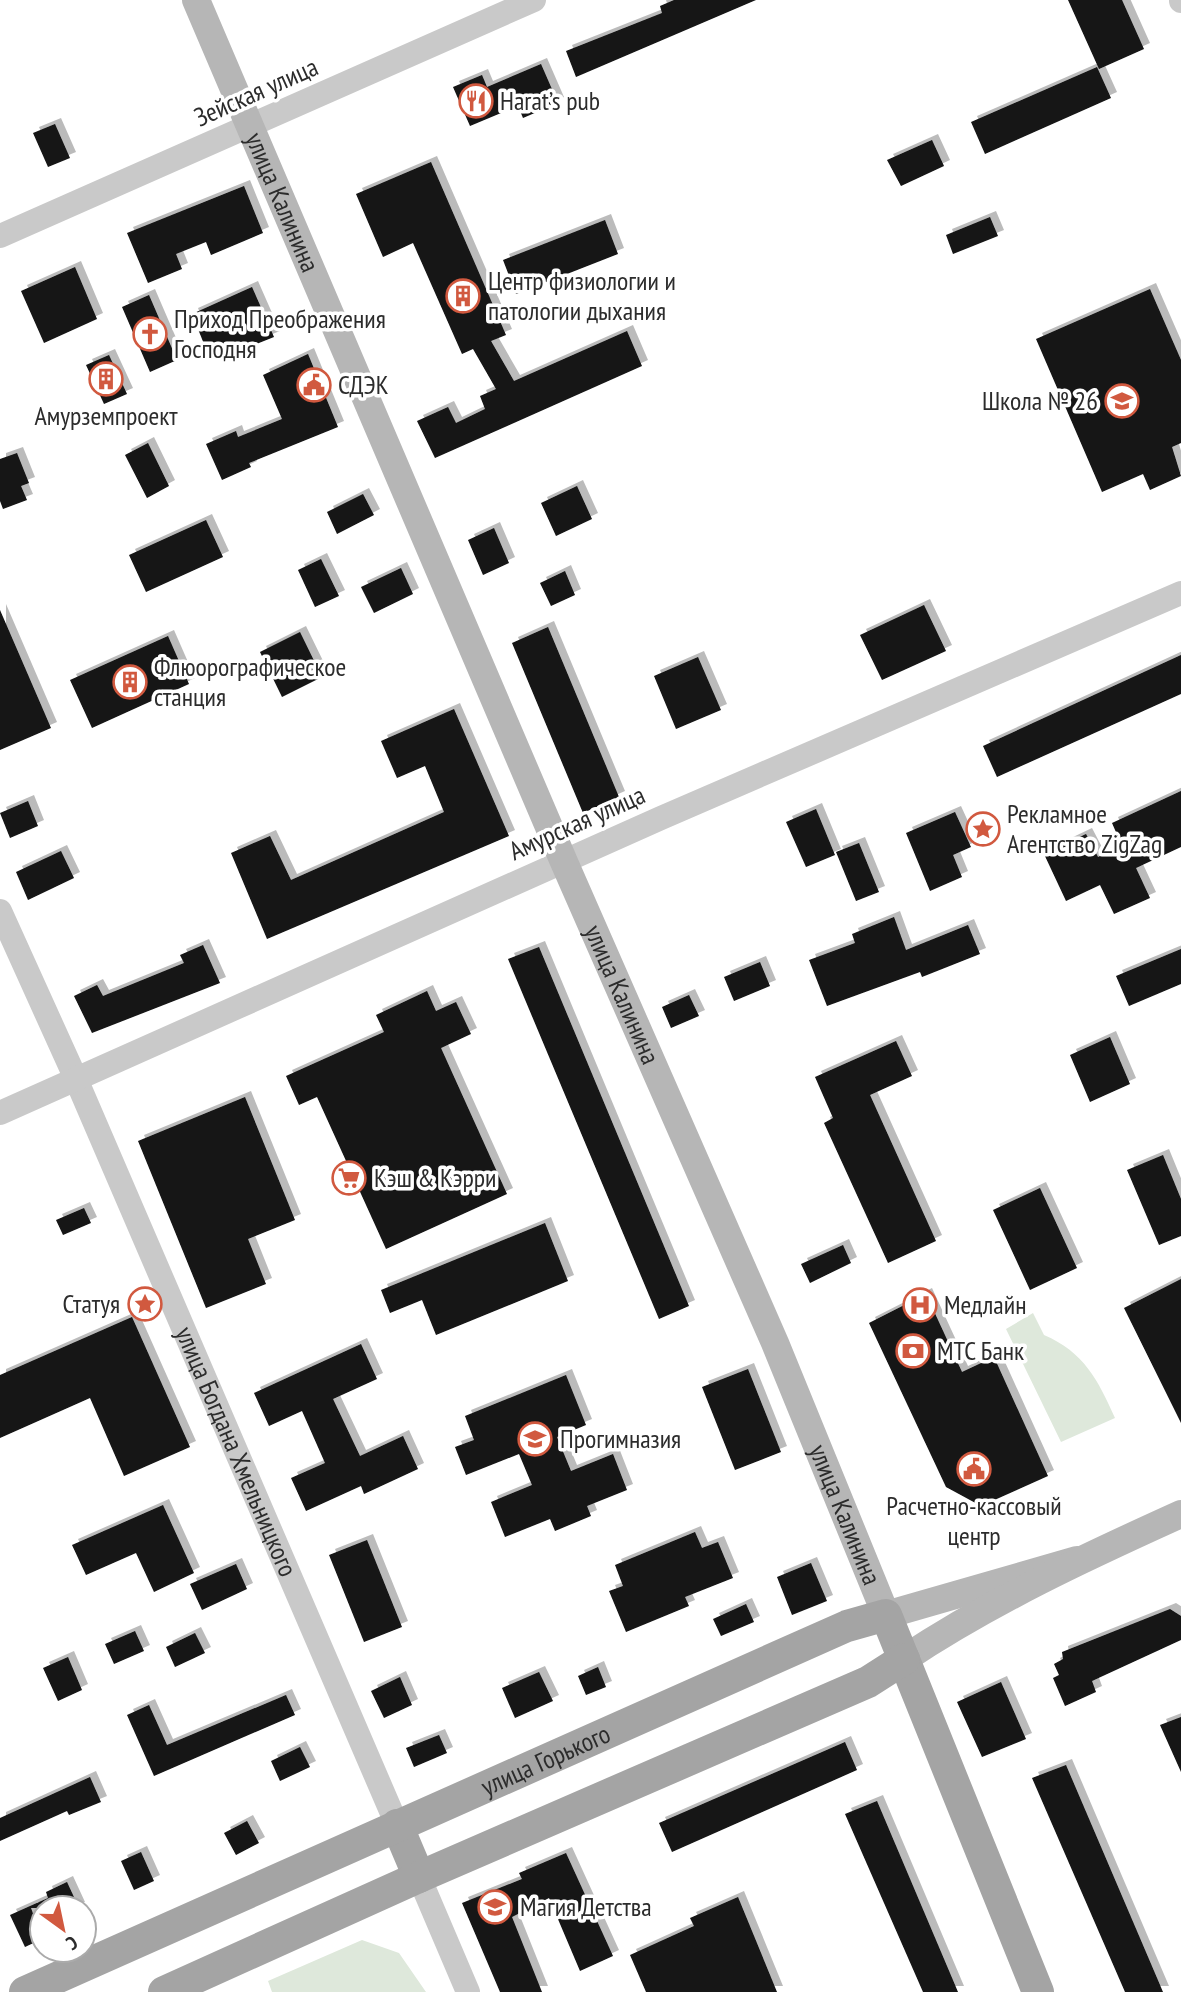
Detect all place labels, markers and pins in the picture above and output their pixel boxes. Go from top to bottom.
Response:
restaurant icon: Harat’s pub [457,82,495,120]
place label: Harat’s pub [500,84,600,117]
place label: Центр физиологии и патологии дыхания [488,264,676,327]
building icon: Центр физиологии и патологии дыхания [444,277,482,315]
place label: Приход Преображения Господня [174,302,386,365]
church icon: Приход Преображения Господня [131,315,169,353]
building icon: Амурземпроект [87,360,125,398]
public building icon: СДЭК [295,366,333,404]
place label: СДЭК [338,368,389,401]
school or university icon: Школа № 26 [1103,382,1141,420]
place label: Школа № 26 [982,384,1098,417]
place label: Амурземпроект [34,399,178,432]
place label: Флюорографическое станция [154,650,346,713]
building icon: Флюорографическое станция [111,663,149,701]
place label: Рекламное Агентство ZigZag [1007,797,1162,860]
place icon: Рекламное Агентство ZigZag [964,810,1002,848]
supermarket icon: Кэш & Кэрри [330,1159,368,1197]
place label: Кэш & Кэрри [374,1161,497,1194]
place icon: Статуя [126,1285,164,1323]
hospital icon: Медлайн [901,1286,939,1324]
place label: Статуя [63,1287,120,1320]
place label: Медлайн [944,1288,1026,1321]
bank icon: МТС Банк [894,1332,932,1370]
place label: МТС Банк [937,1334,1024,1367]
school or university icon: Прогимназия [516,1420,554,1458]
place label: Прогимназия [560,1422,681,1455]
public building icon: Расчетно-кассовый центр [955,1450,993,1488]
place label: Расчетно-кассовый центр [886,1489,1062,1552]
school or university icon: Магия Детства [476,1888,514,1926]
place label: Магия Детства [520,1890,652,1923]

